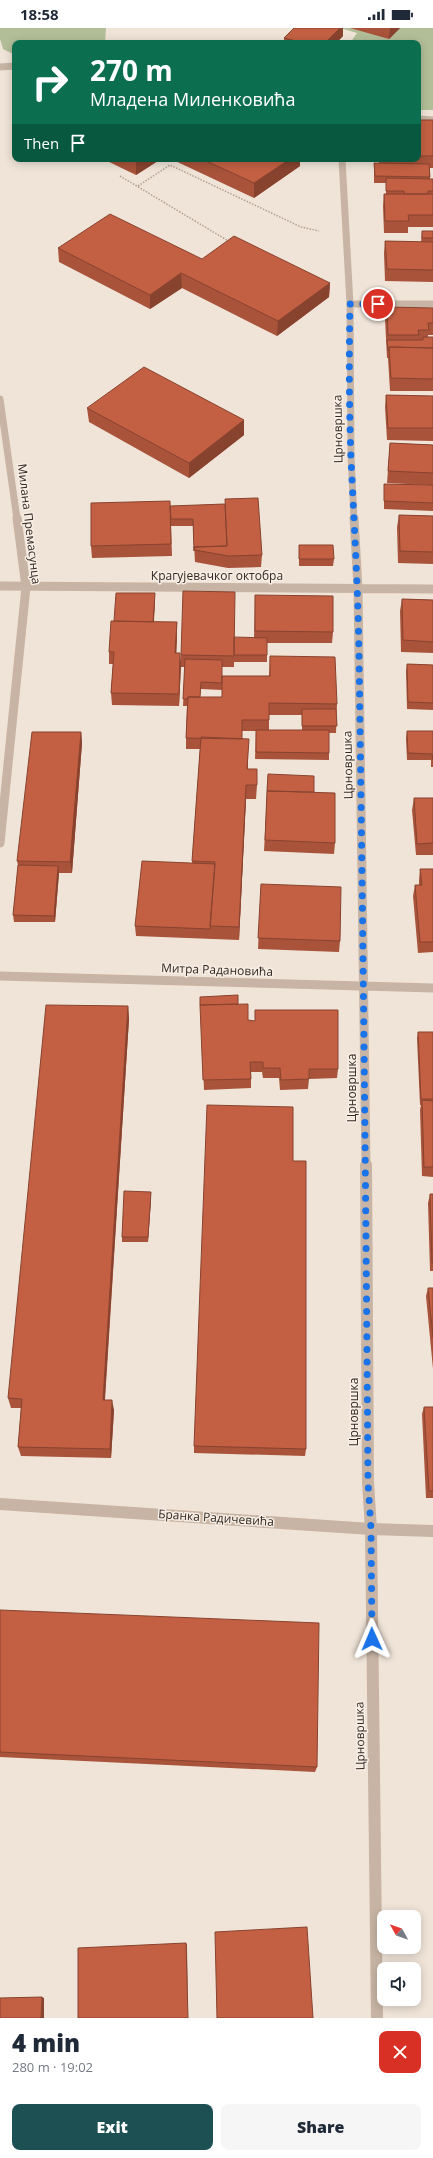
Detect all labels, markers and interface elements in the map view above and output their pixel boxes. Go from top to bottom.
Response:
text: 18:58 [20,4,59,24]
text: 270 m [90,51,173,89]
icon: right [24,56,76,108]
text: Младена Миленковића [90,87,295,111]
icon: arrive [67,132,89,154]
text: Then [24,133,59,153]
pin [361,287,395,321]
icon: arrive [367,293,389,315]
street label: Црновршка [328,394,347,464]
street label: Милана Премасунца [14,463,45,585]
street label: Крагујевачког октобра [151,567,283,584]
street label: Црновршка [338,730,357,800]
street label: Митра Радановића [161,959,273,980]
street label: Црновршка [343,1054,360,1122]
street label: Црновршка [345,1378,362,1446]
street label: Бранка Радичевића [158,1505,274,1530]
position arrow [351,1618,393,1660]
street label: Црновршка [350,1701,369,1771]
north arrow [377,1910,421,1954]
map controls [377,1910,421,2006]
button: sound [377,1962,421,2006]
text: 4 min [12,2026,80,2059]
button: close [379,2031,421,2073]
text: 280 m · 19:02 [12,2058,93,2076]
button: Exit [12,2104,213,2150]
button: Share [221,2104,421,2150]

